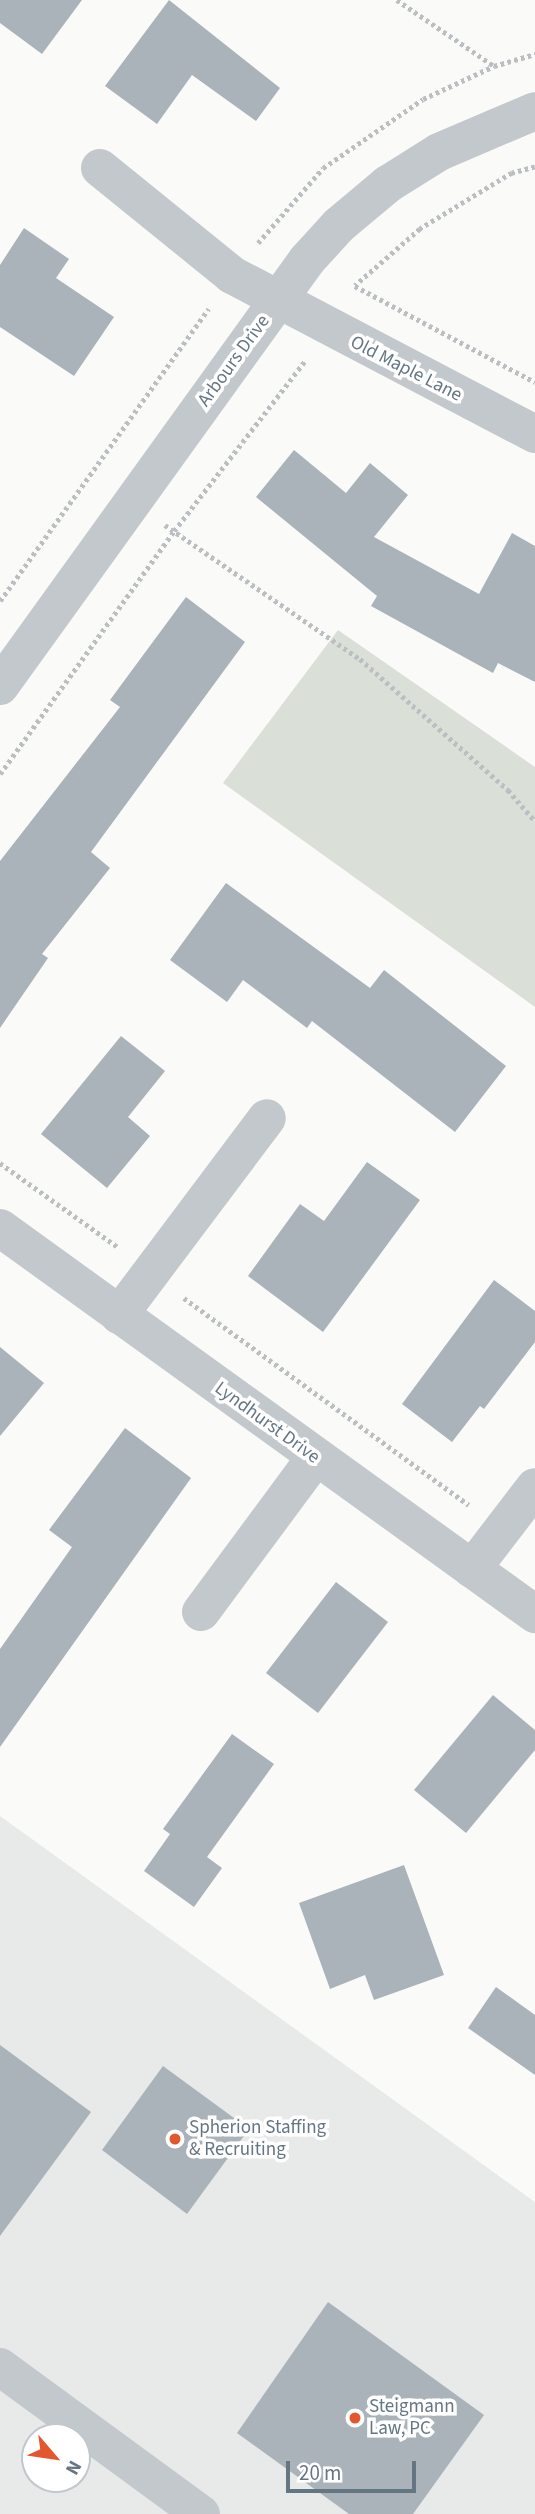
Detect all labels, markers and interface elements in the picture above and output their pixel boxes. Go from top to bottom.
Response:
street label: Arbours Drive [193,311,275,411]
street label: Old Maple Lane [346,331,466,407]
street label: Lyndhurst Drive [210,1377,324,1469]
place label: Spherion Staffing & Recruiting [189,2117,326,2161]
marker: Spherion Staffing & Recruiting [167,2131,183,2147]
place label: Steigmann Law, PC [369,2396,455,2440]
marker: Steigmann Law, PC [347,2410,363,2426]
north arrow [21,2423,91,2493]
scale bar [290,2448,420,2492]
text: N [58,2455,88,2480]
text: 20 m [299,2458,341,2488]

